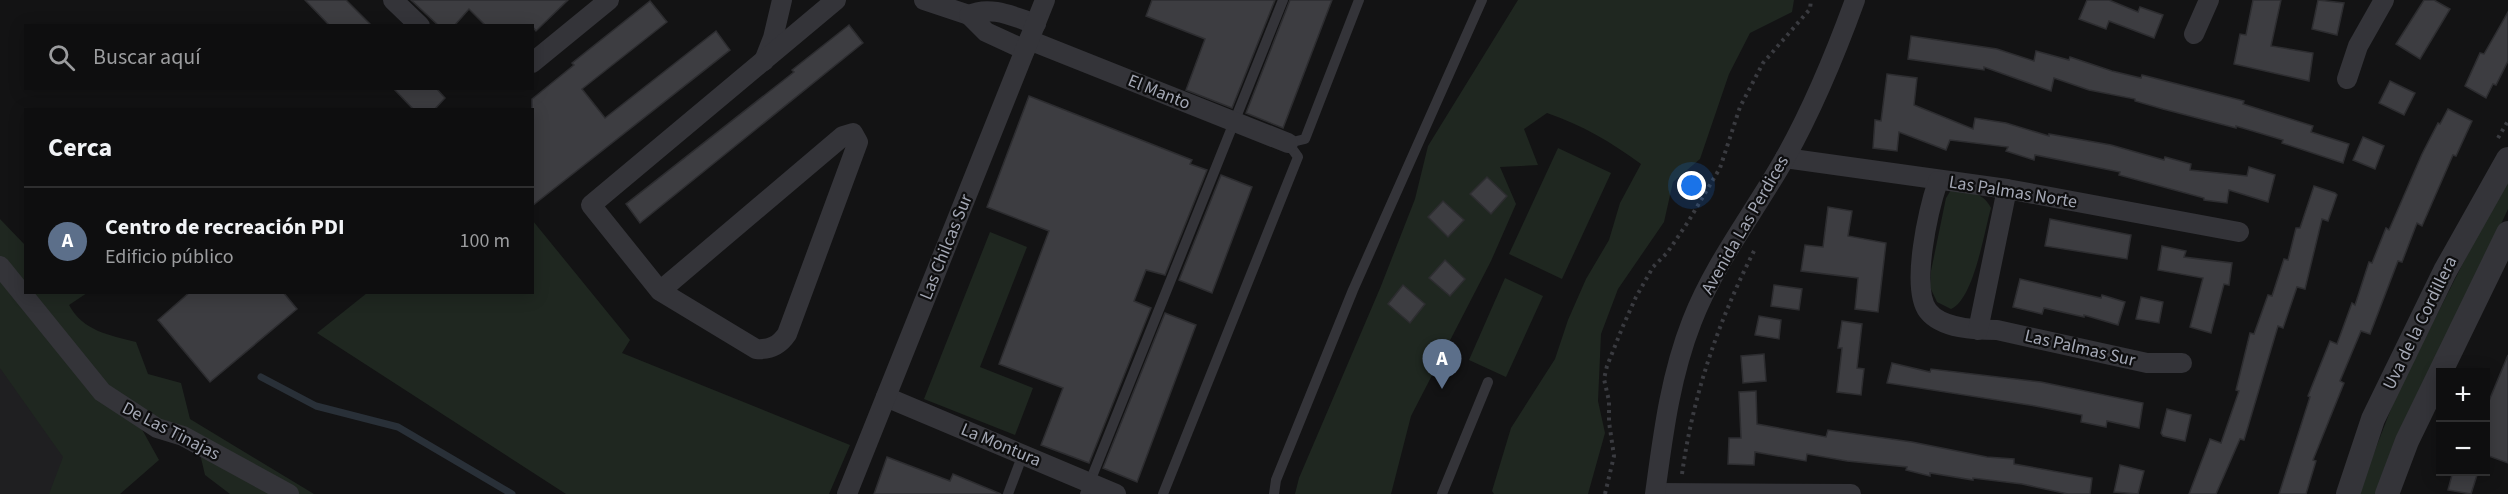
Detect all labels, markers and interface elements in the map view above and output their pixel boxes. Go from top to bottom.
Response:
search box [24,24,534,90]
icon: search [45,41,78,74]
text: Buscar aquí [93,41,201,73]
street label: El Manto [1124,68,1194,116]
text: Cerca [48,129,112,166]
street label: Avenida Las Perdices [1695,151,1795,299]
street label: Las Palmas Norte [1947,170,2079,214]
your location [1677,171,1706,200]
street label: Las Chilcas Sur [913,190,979,304]
text: Centro de recreación PDI [105,211,345,243]
text: A [62,227,73,255]
text: 100 m [460,227,510,255]
text: Edificio público [105,243,234,271]
street label: Uva de la Cordillera [2377,252,2463,394]
street label: Las Palmas Sur [2022,323,2139,373]
pin: A [1422,340,1462,389]
map controls [2436,368,2490,476]
button: + [2436,368,2490,422]
street label: De Las Tinajas [118,396,224,466]
street label: La Montura [957,417,1045,473]
button: − [2436,422,2490,476]

